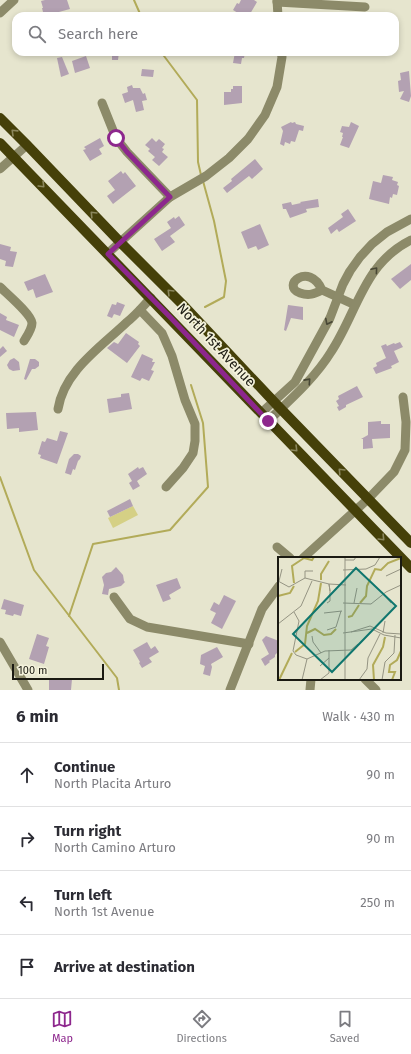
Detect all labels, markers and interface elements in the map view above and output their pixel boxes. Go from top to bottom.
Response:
search box [12,12,399,56]
icon: search [26,23,48,45]
text: Search here [58,25,138,43]
one-way arrow [11,129,19,137]
route start [107,129,125,147]
one-way arrow [37,180,45,188]
one-way arrow [90,211,98,219]
one-way arrow [370,267,377,275]
one-way arrow [167,289,175,297]
street label: North 1st Avenue [173,300,259,390]
one-way arrow [325,317,333,325]
one-way arrow [303,378,311,386]
route end [259,412,277,430]
one-way arrow [290,444,298,452]
one-way arrow [339,468,346,475]
one-way arrow [377,533,385,541]
inset map [278,557,401,680]
scale bar [12,662,104,681]
text: 100 m [18,664,47,677]
text: 6 min [16,706,59,727]
text: Walk · 430 m [322,709,395,724]
text: Continue [54,758,115,776]
icon: ahead [16,764,38,786]
text: 90 m [366,767,395,782]
text: North Placita Arturo [54,776,171,791]
text: Turn right [54,822,121,840]
icon: right [16,828,38,850]
text: 90 m [366,831,395,846]
text: North Camino Arturo [54,840,176,855]
text: Turn left [54,886,112,904]
icon: left [16,892,38,914]
text: 250 m [360,895,395,910]
text: North 1st Avenue [54,904,154,919]
icon: arrive [16,956,38,978]
text: Arrive at destination [54,958,195,976]
tab: Map [51,1008,73,1045]
tab: Directions [176,1008,227,1045]
tab: Saved [330,1008,360,1045]

